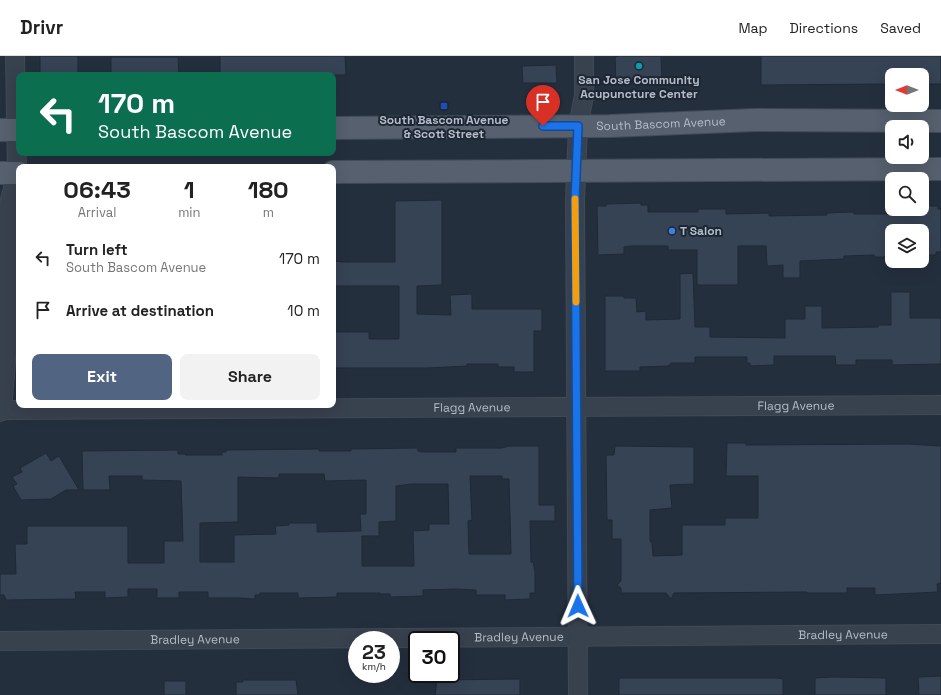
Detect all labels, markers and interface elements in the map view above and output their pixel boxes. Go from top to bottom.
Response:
text: Drivr [20,15,63,40]
text: Map [738,19,768,37]
text: Directions [790,19,858,37]
text: Saved [880,19,921,37]
marker: San Jose Community Acupuncture Center [634,61,644,71]
north arrow [885,68,929,112]
map controls [885,68,929,268]
place label: San Jose Community Acupuncture Center [578,72,700,102]
text: 170 m [98,85,175,121]
pin [526,85,560,126]
icon: left [32,88,84,140]
icon: arrive [532,91,554,113]
marker: South Bascom Avenue & Scott Street [439,101,449,111]
place label: South Bascom Avenue & Scott Street [379,112,509,142]
street label: South Bascom Avenue [596,113,726,134]
text: South Bascom Avenue [98,120,292,143]
button: sound [885,120,929,164]
button: search [885,172,929,216]
text: 06:43 [63,174,131,205]
text: 1 [184,174,195,205]
text: 180 [248,174,289,205]
text: Arrival [78,204,116,221]
text: min [178,204,200,221]
text: m [263,204,274,221]
place label: T Salon [680,223,722,239]
button: layers [885,224,929,268]
marker: T Salon [667,226,677,236]
text: Turn left [66,240,128,259]
icon: left [32,247,54,269]
text: 170 m [279,249,320,268]
text: South Bascom Avenue [66,259,206,276]
icon: arrive [32,299,54,321]
text: Arrive at destination [66,301,214,320]
text: 10 m [287,301,320,320]
button: Exit [32,354,172,400]
button: Share [180,354,320,400]
street label: Flagg Avenue [757,398,835,414]
street label: Flagg Avenue [433,399,511,416]
position arrow [557,585,599,627]
street label: Bradley Avenue [798,626,888,643]
street label: Bradley Avenue [474,629,564,645]
street label: Bradley Avenue [150,631,240,648]
speed limit sign: 30 [408,631,460,683]
text: 23 [362,639,386,665]
text: km/h [362,660,386,673]

